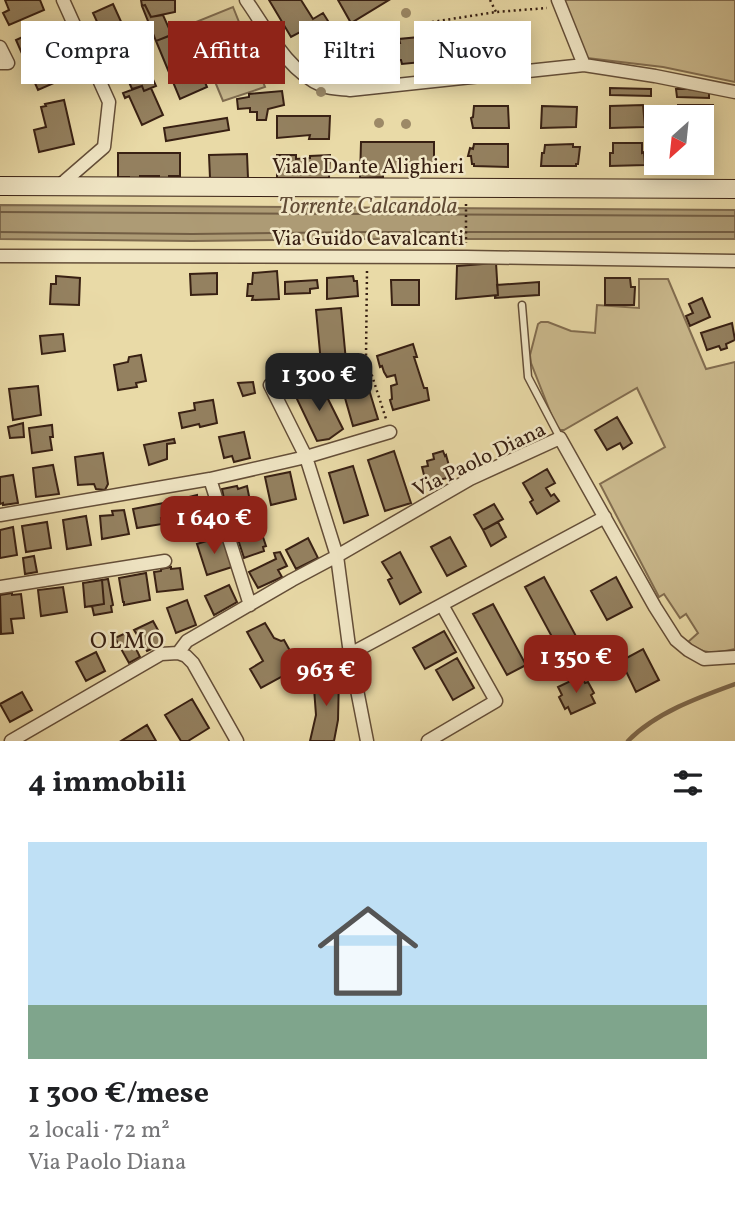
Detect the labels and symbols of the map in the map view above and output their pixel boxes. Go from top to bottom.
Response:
north arrow [644,105,714,175]
street label: Viale Dante Alighieri [272,153,464,182]
water label: Torrente Calcandola [278,191,458,223]
street label: Via Guido Cavalcanti [272,225,464,254]
pin: 1 300 € [254,354,384,413]
street label: Via Paolo Diana [408,416,551,505]
pin: 1 640 € [149,496,279,556]
district label: OLMO [90,626,166,658]
pin: 1 350 € [511,636,641,695]
pin: 963 € [277,648,375,708]

